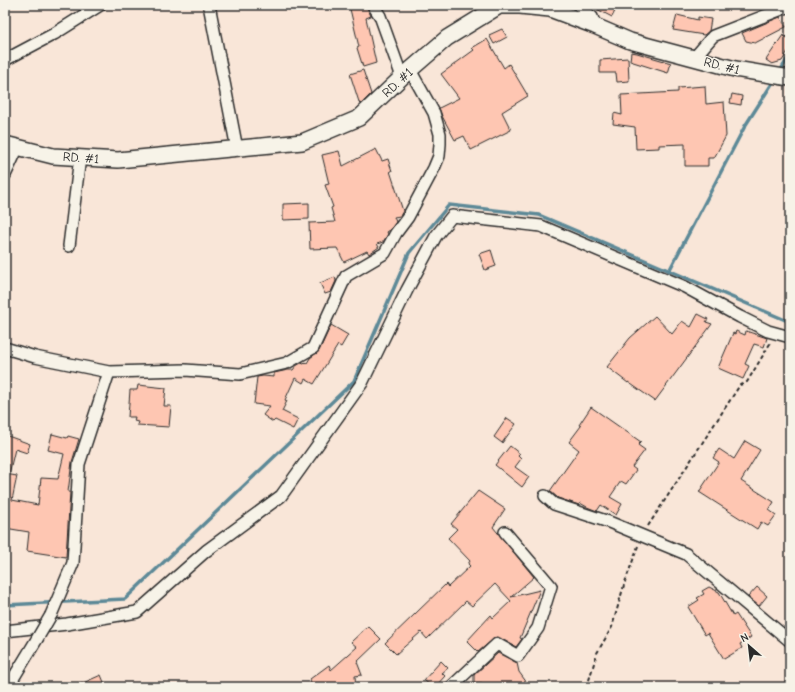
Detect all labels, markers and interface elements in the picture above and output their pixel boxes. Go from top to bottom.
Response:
street label: RD. #1 [702,54,741,77]
street label: RD. #1 [379,64,416,100]
street label: RD. #1 [62,149,100,166]
north arrow [729,626,769,666]
text: N [738,630,751,645]

